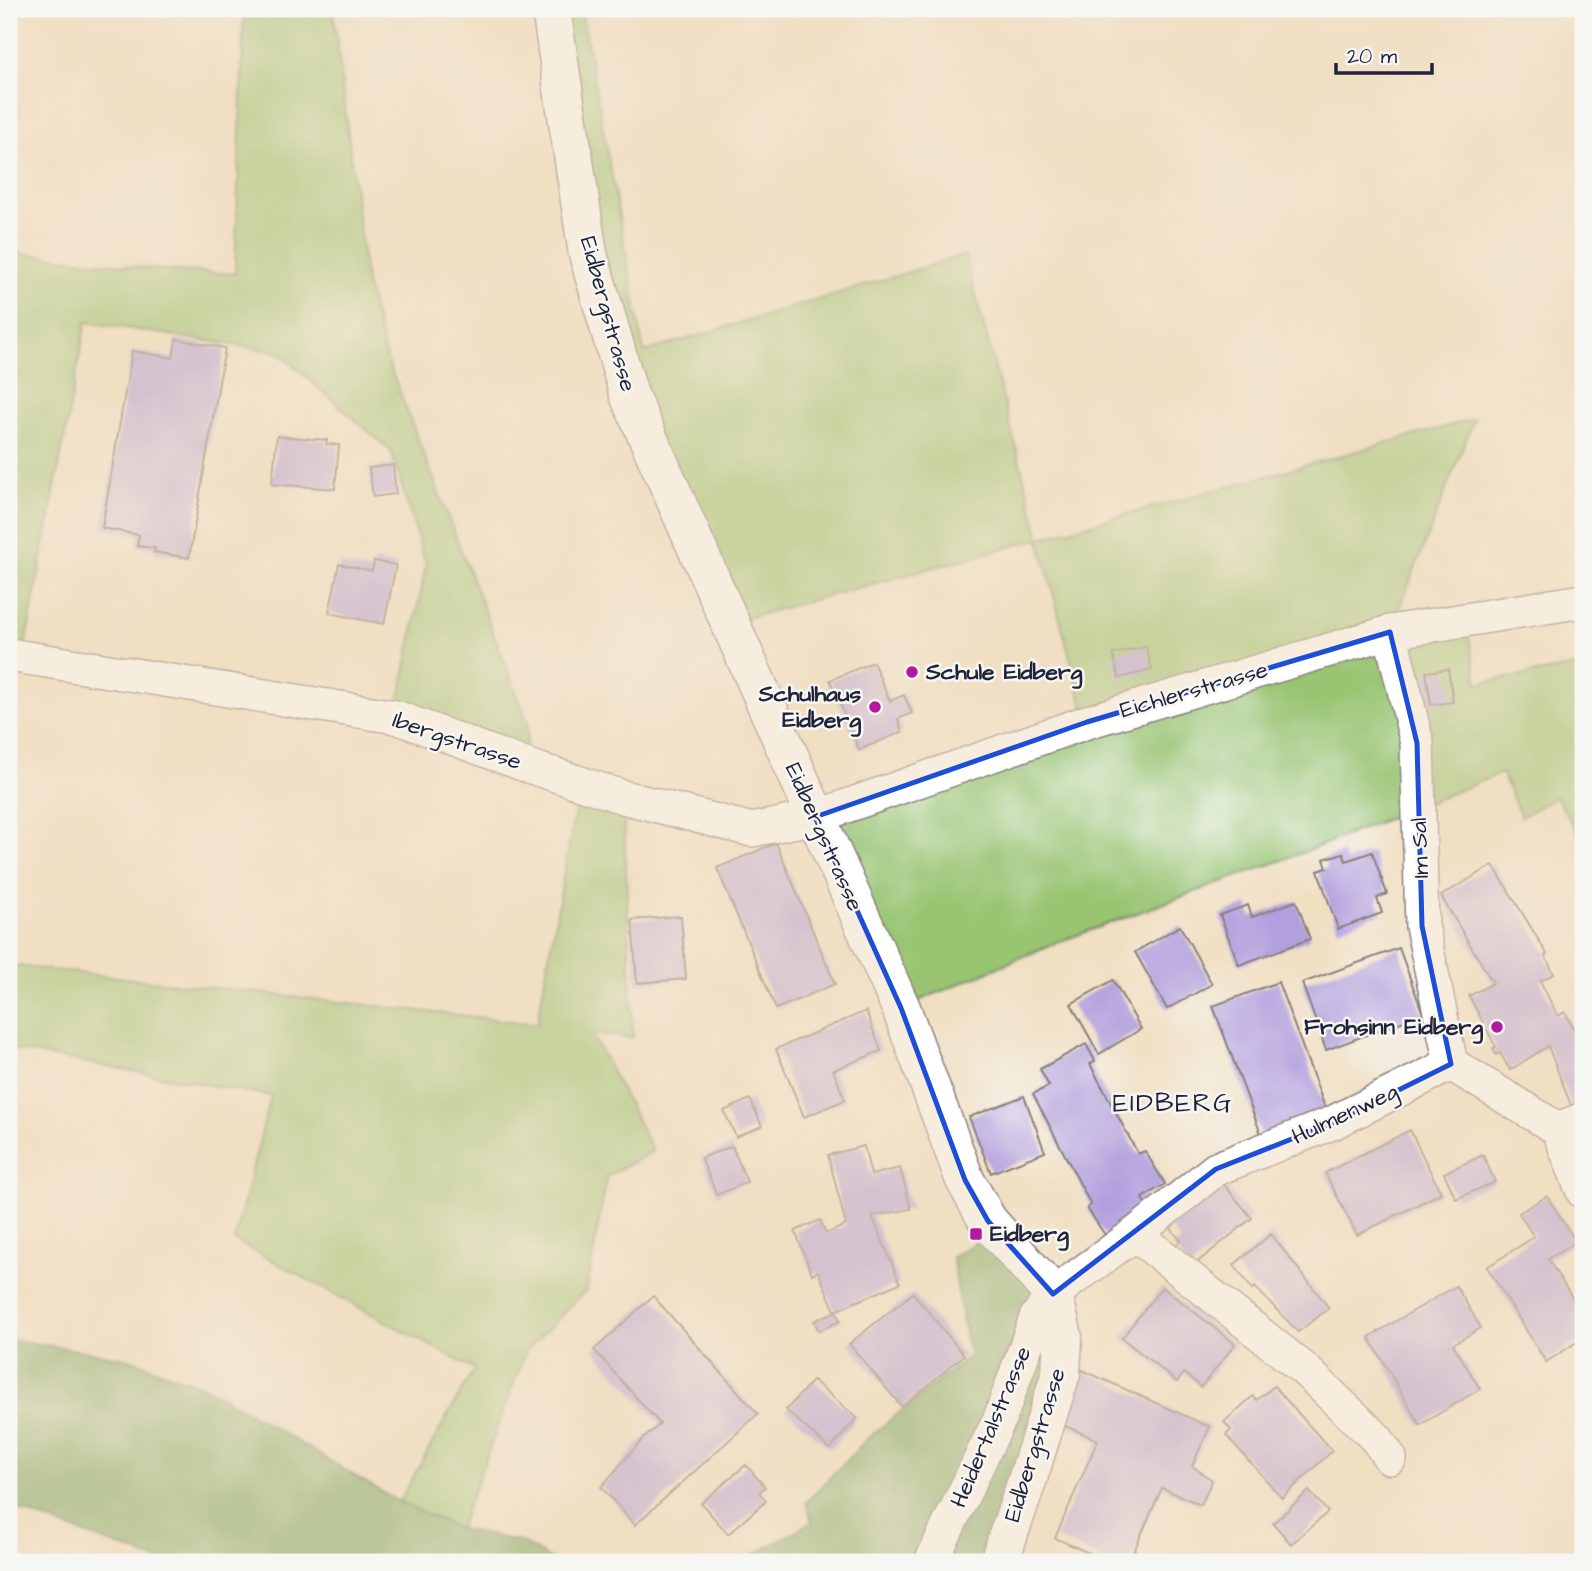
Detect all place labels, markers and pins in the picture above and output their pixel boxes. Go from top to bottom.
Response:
place label: Schule Eidberg [925,656,1083,689]
marker: Schule Eidberg [904,664,920,680]
place label: Schulhaus Eidberg [758,678,861,737]
marker: Schulhaus Eidberg [867,699,883,715]
place label: Frohsinn Eidberg [1304,1011,1483,1044]
marker: Frohsinn Eidberg [1489,1019,1505,1035]
place label: Eidberg [990,1218,1069,1251]
marker: Eidberg [968,1226,984,1242]

